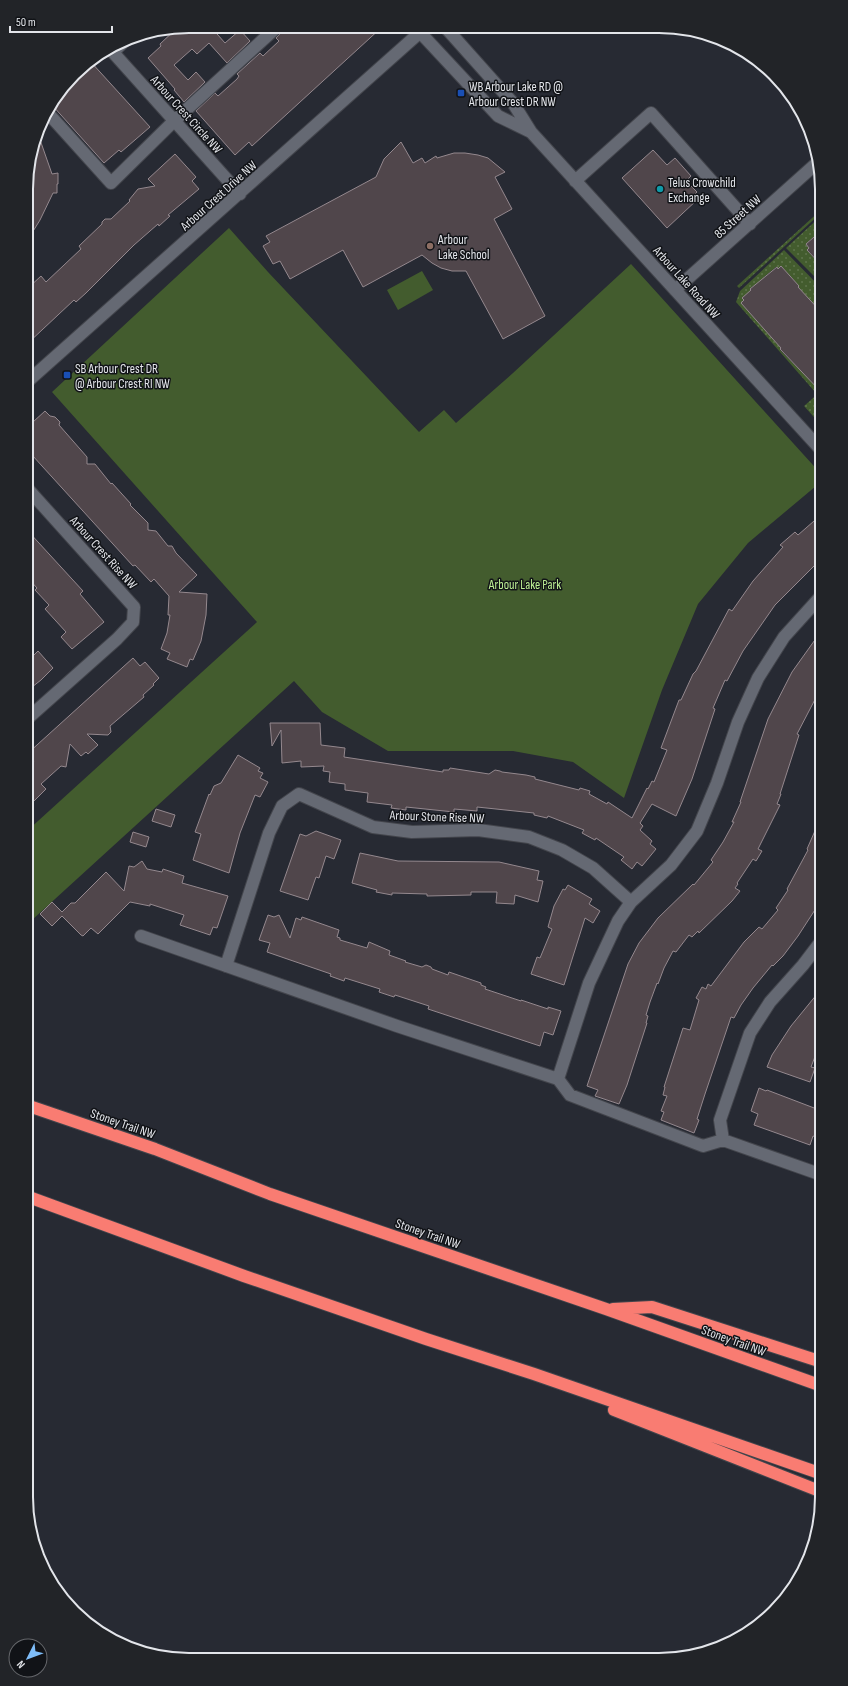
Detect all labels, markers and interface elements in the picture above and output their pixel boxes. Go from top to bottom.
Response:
scale bar [10,8,112,34]
text: 50 m [16,15,36,30]
street label: Arbour Crest Circle NW [146,72,226,157]
place label: WB Arbour Lake RD @ Arbour Crest DR NW [468,79,563,110]
marker: WB Arbour Lake RD @ Arbour Crest DR NW [456,88,466,98]
street label: Arbour Crest Drive NW [176,157,261,235]
place label: Telus Crowchild Exchange [668,175,736,206]
marker: Telus Crowchild Exchange [655,184,665,194]
street label: 85 Street NW [711,191,765,242]
place label: Arbour Lake School [437,232,489,263]
marker: Arbour Lake School [425,241,435,251]
street label: Arbour Lake Road NW [649,242,723,323]
place label: SB Arbour Crest DR @ Arbour Crest RI NW [75,361,170,392]
marker: SB Arbour Crest DR @ Arbour Crest RI NW [62,370,72,380]
street label: Arbour Crest Rise NW [66,512,141,593]
park label: Arbour Lake Park [488,577,561,593]
street label: Arbour Stone Rise NW [388,807,485,827]
street label: Stoney Trail NW [88,1105,158,1143]
street label: Stoney Trail NW [393,1215,463,1253]
street label: Stoney Trail NW [699,1322,769,1360]
north arrow [8,1638,48,1678]
text: N [14,1658,28,1671]

